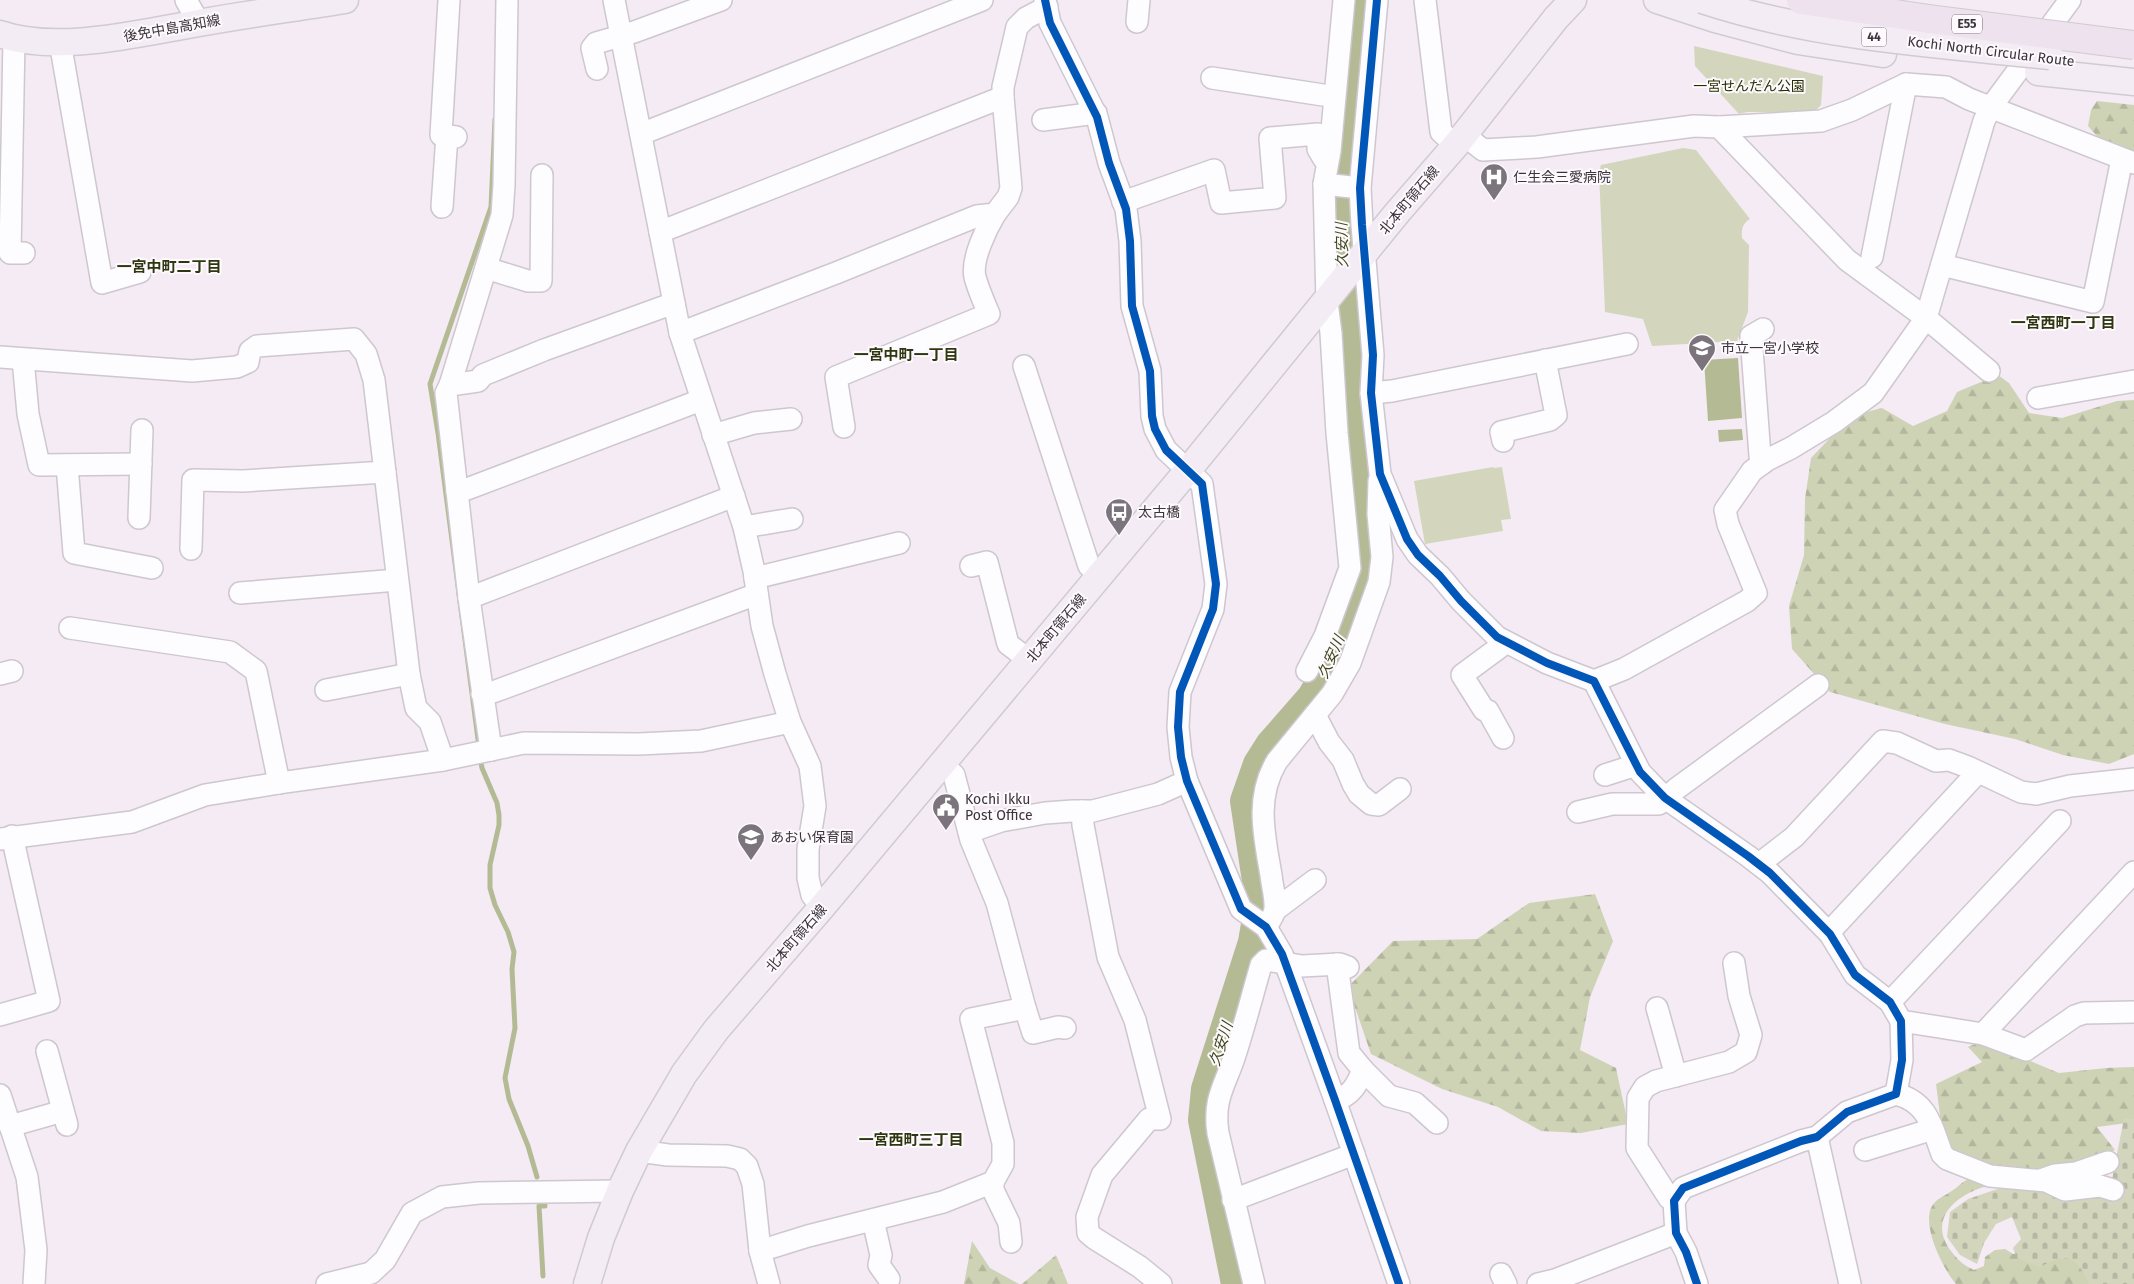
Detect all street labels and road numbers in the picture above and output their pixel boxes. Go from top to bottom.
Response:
street label: 後免中島高知線 [122,12,222,45]
road number: E55 [1952,14,1982,34]
road number: 44 [1862,28,1886,46]
street label: Kochi North Circular Route [1906,33,2075,70]
street label: 北本町領石線 [1376,163,1443,238]
street label: 北本町領石線 [1023,591,1090,666]
street label: 北本町領石線 [762,901,830,976]

